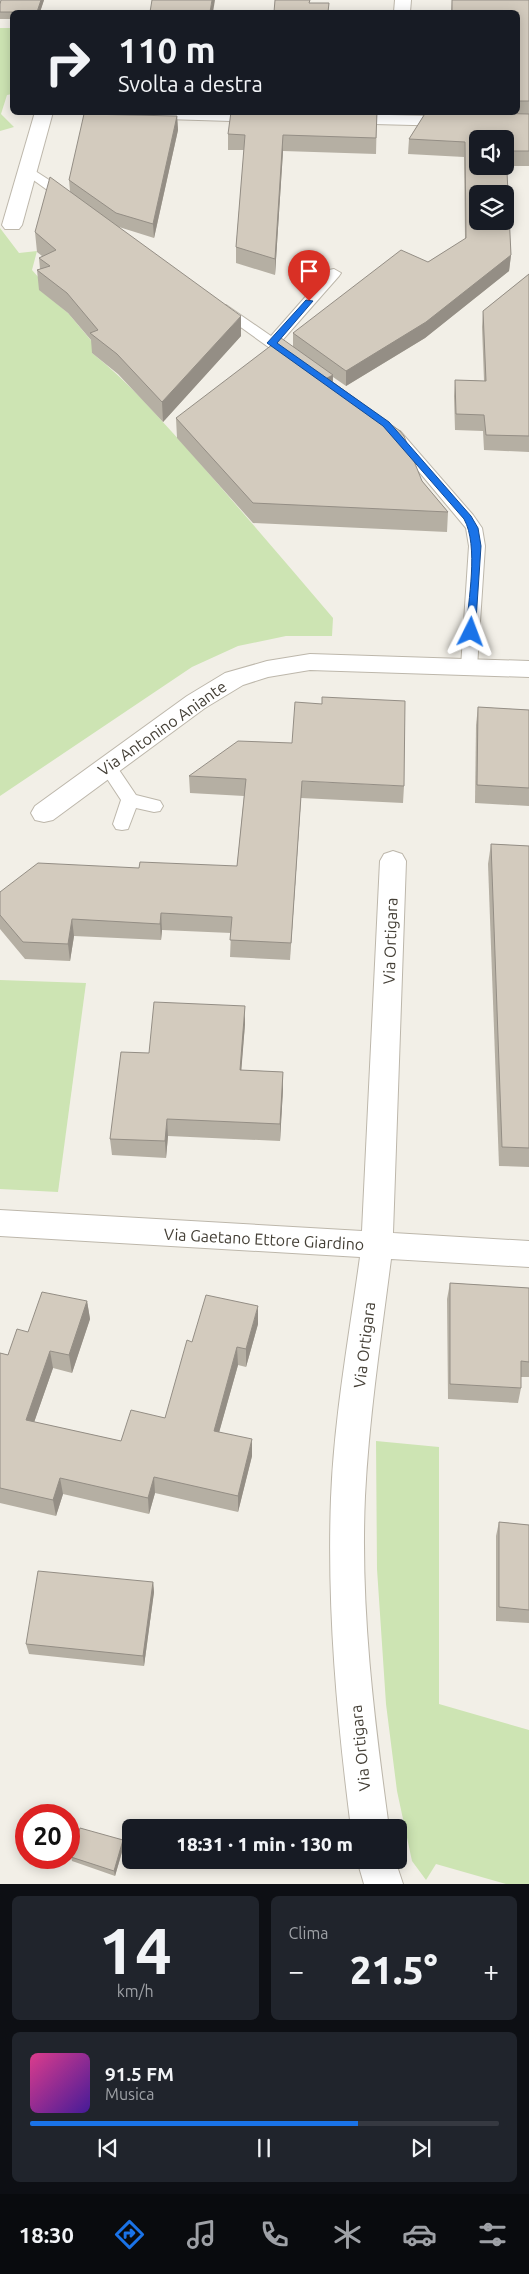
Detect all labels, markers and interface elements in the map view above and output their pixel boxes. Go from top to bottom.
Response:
icon: right [35,30,100,95]
text: 110 m [118,30,216,70]
text: Svolta a destra [118,71,263,96]
map controls [469,130,514,230]
button: sound [469,130,514,175]
button: layers [469,185,514,230]
pin [288,250,330,301]
icon: arrive [295,257,323,285]
position arrow [444,605,496,657]
street label: Via Antonino Aniante [94,677,230,779]
street label: Via Ortigara [379,897,401,985]
street label: Via Gaetano Ettore Giardino [163,1225,365,1253]
street label: Via Ortigara [350,1301,378,1389]
street label: Via Ortigara [347,1704,373,1792]
speed limit sign: 20 [15,1804,80,1869]
text: 18:31 · 1 min · 130 m [176,1833,353,1855]
text: 14 [99,1913,172,1986]
text: Clima [289,1924,328,1942]
text: 21.5° [350,1949,437,1991]
text: − [289,1955,304,1986]
text: + [483,1955,499,1986]
text: km/h [117,1982,154,2000]
text: 91.5 FM [105,2063,174,2085]
text: Musica [105,2085,155,2103]
icon: previous [94,2134,122,2162]
icon: pause [250,2134,278,2162]
icon: next [407,2134,435,2162]
icon: directions [112,2217,147,2252]
icon: music [184,2217,219,2252]
icon: phone [257,2217,292,2252]
icon: climate [330,2217,365,2252]
icon: car [402,2217,437,2252]
icon: filters [475,2217,510,2252]
text: 18:30 [19,2222,74,2247]

